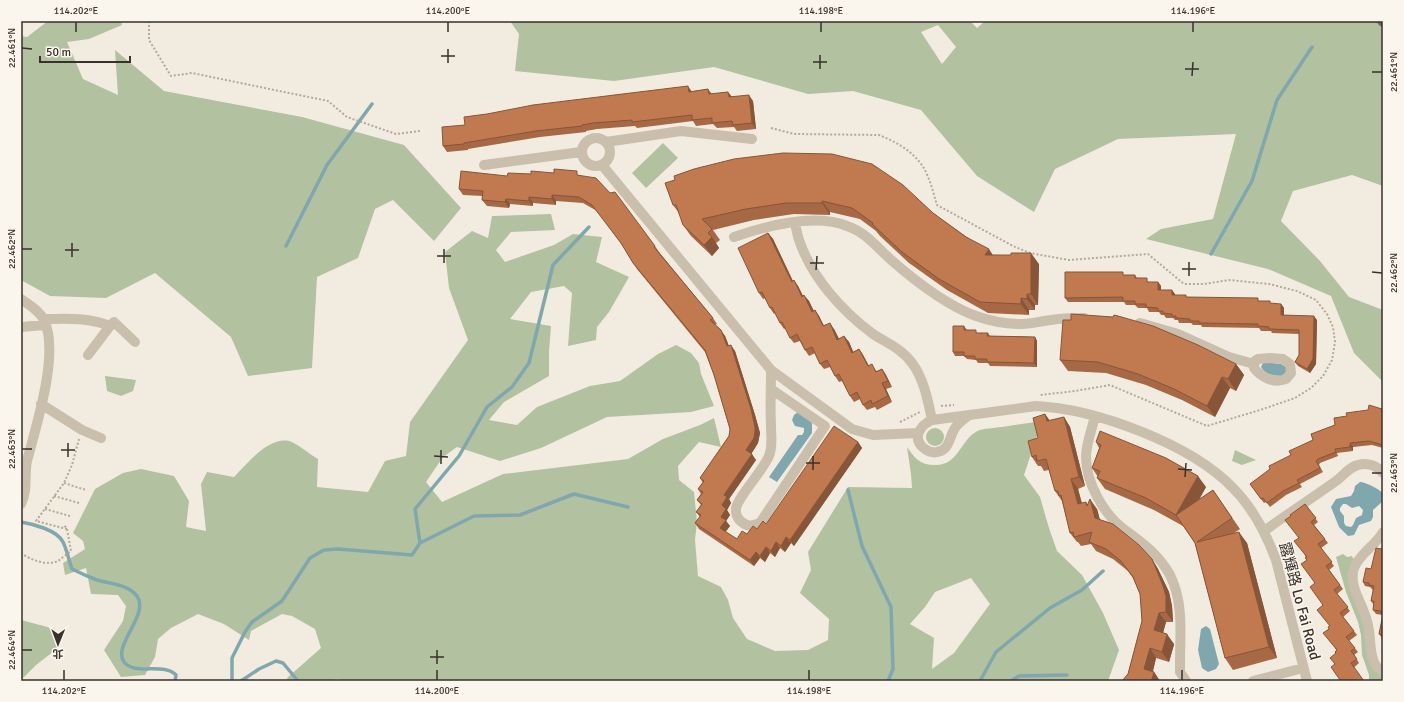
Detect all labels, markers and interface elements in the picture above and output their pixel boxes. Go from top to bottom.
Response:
text: 114.202°E [54,5,99,17]
text: 114.200°E [426,5,471,17]
text: 114.198°E [799,5,844,17]
text: 114.196°E [1171,5,1216,17]
text: 22.461°N [6,28,18,68]
scale bar [40,38,130,64]
text: 50 m [46,45,71,60]
text: 22.461°N [1388,52,1400,92]
text: 22.462°N [6,229,18,269]
text: 22.462°N [1388,253,1400,293]
text: 22.463°N [6,429,18,469]
text: 22.463°N [1388,453,1400,493]
street label: 露輝路 Lo Fai Road [1276,540,1324,662]
north arrow [38,624,78,664]
text: 22.464°N [6,630,18,670]
text: 北 [52,647,63,660]
text: 114.202°E [42,685,87,697]
text: 114.200°E [415,685,460,697]
text: 114.198°E [787,685,832,697]
text: 114.196°E [1160,685,1205,697]

